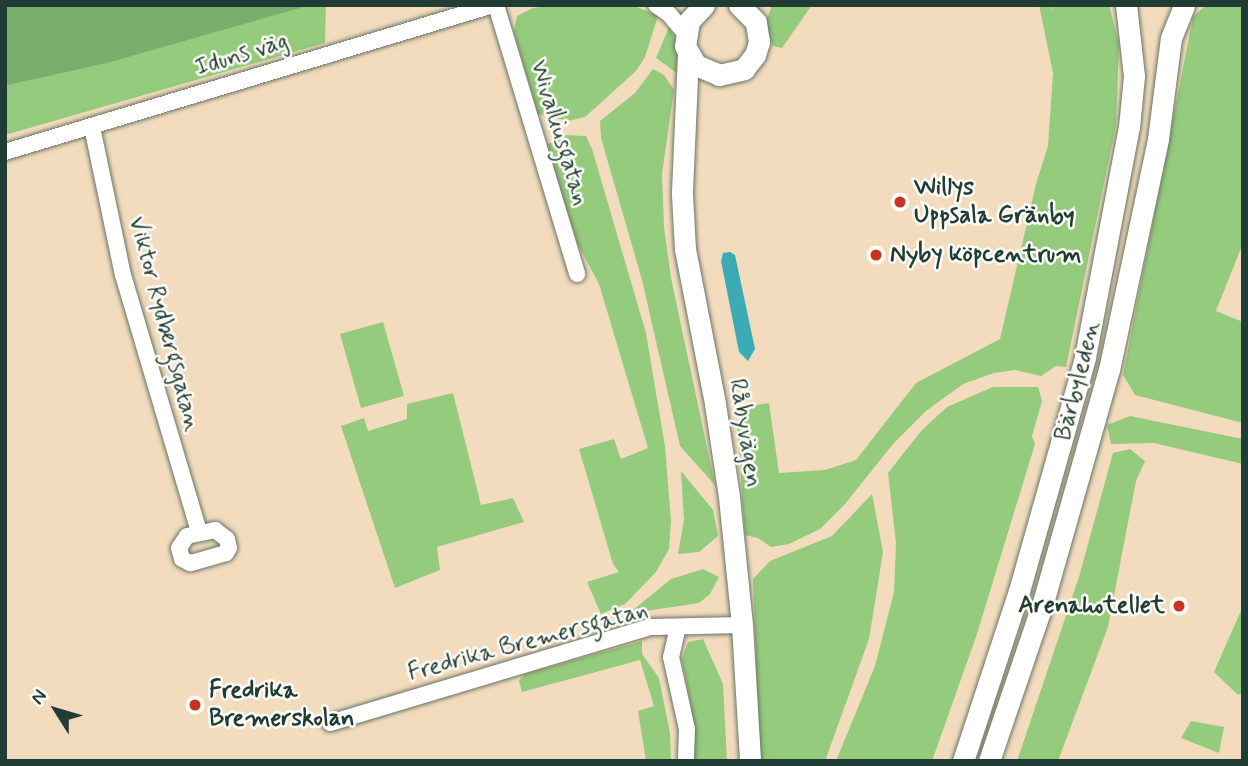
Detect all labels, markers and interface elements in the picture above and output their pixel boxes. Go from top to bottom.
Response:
street label: Iduns väg [192,27,292,83]
street label: Wivalliusgatan [523,57,595,209]
place label: Willys Uppsala Gränby [914,174,1073,230]
marker: Willys Uppsala Gränby [892,194,908,210]
street label: Viktor Rydbergsgatan [121,212,207,436]
place label: Nyby köpcentrum [890,241,1080,269]
marker: Nyby köpcentrum [868,247,884,263]
street label: Bärbyleden [1049,318,1107,444]
street label: Råbyvägen [722,377,768,489]
place label: Arenahotellet [1018,592,1165,620]
street label: Fredrika Bremersgatan [402,595,654,689]
marker: Arenahotellet [1171,598,1187,614]
north arrow [21,675,91,745]
place label: Fredrika Bremerskolan [209,677,354,733]
text: N [25,684,53,710]
marker: Fredrika Bremerskolan [187,697,203,713]

